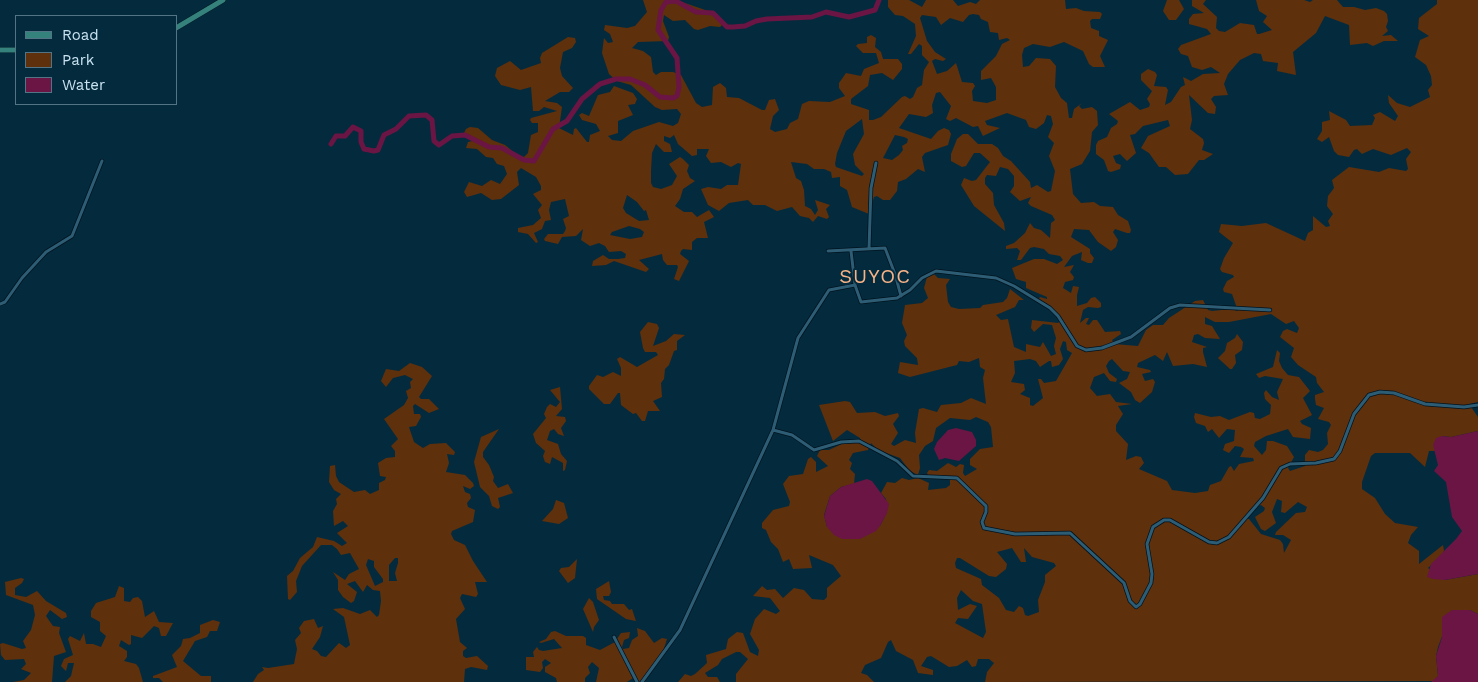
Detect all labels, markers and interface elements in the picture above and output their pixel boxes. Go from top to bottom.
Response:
legend [15,15,178,105]
text: Road [62,26,99,44]
text: Park [62,51,94,69]
text: Water [62,76,105,94]
district label: SUYOC [839,265,911,289]

